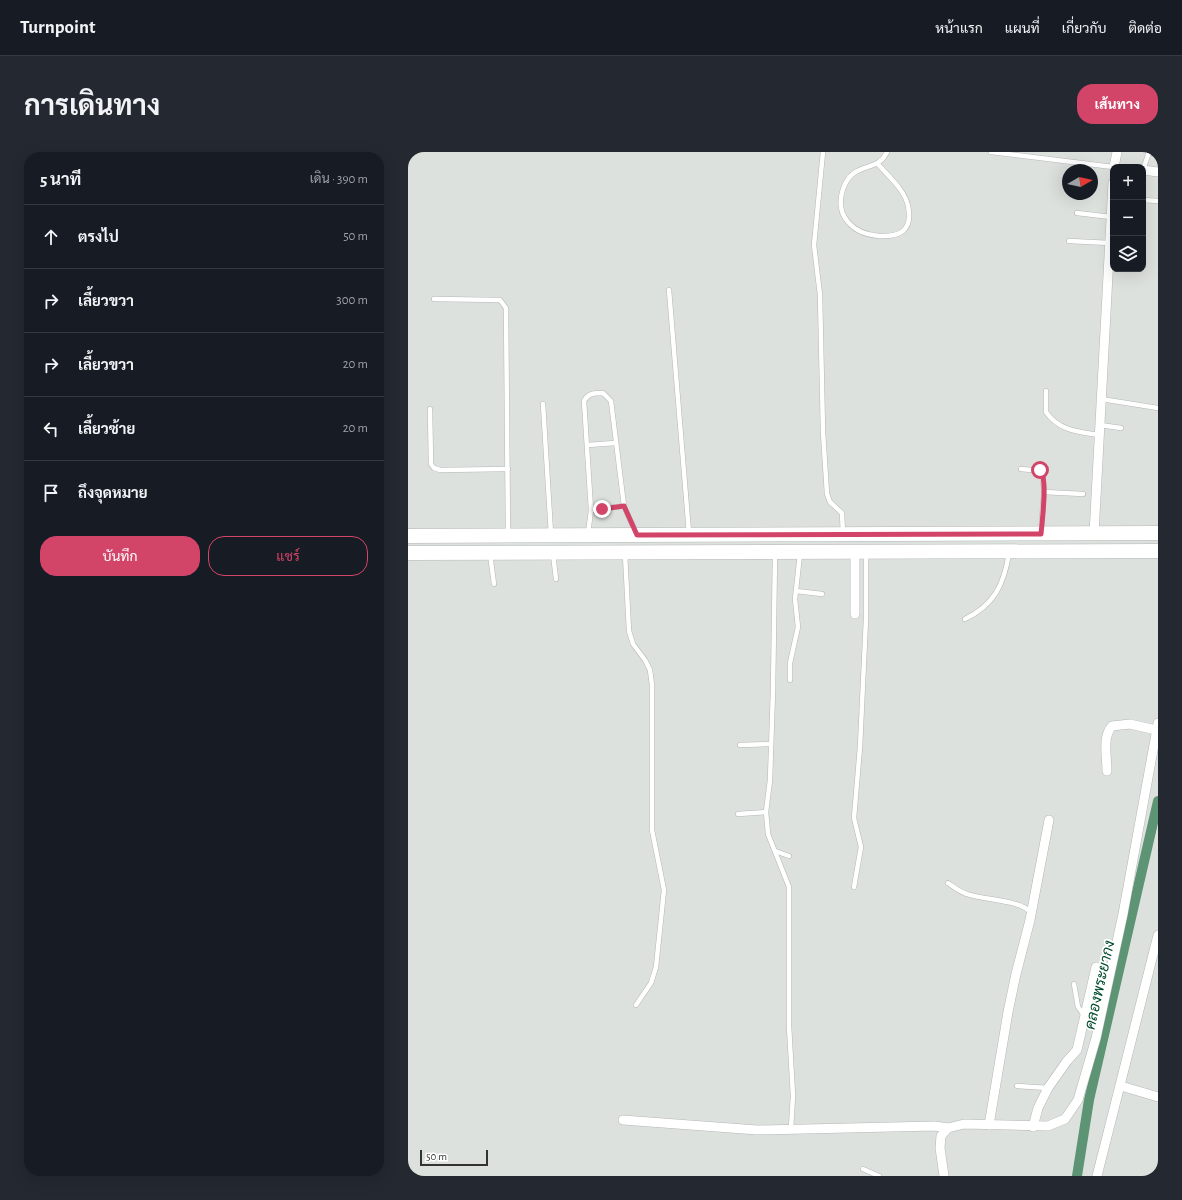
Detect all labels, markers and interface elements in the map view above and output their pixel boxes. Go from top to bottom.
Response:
text: Turnpoint [20,18,95,37]
text: หน้าแรก [935,22,983,36]
text: แผนที่ [1005,22,1040,36]
text: เกี่ยวกับ [1062,22,1106,36]
text: ติดต่อ [1128,22,1162,36]
button: เส้นทาง [1077,84,1158,124]
text: การเดินทาง [24,93,160,121]
north arrow [1062,164,1098,200]
map controls [1110,164,1146,272]
button: + [1110,164,1146,200]
text: 5 นาที [40,171,81,188]
text: เดิน · 390 m [310,173,368,186]
button: − [1110,200,1146,236]
icon: ahead [40,226,62,248]
text: ตรงไป [78,230,119,245]
text: 50 m [343,230,368,243]
button: layers [1110,236,1146,272]
icon: right [40,290,62,312]
text: เลี้ยวขวา [78,294,134,309]
text: 300 m [336,294,368,307]
icon: right [40,354,62,376]
text: เลี้ยวขวา [78,358,134,373]
text: 20 m [343,358,368,371]
icon: left [40,418,62,440]
text: เลี้ยวซ้าย [78,422,135,437]
text: 20 m [343,422,368,435]
route start [1031,461,1049,479]
icon: arrive [40,482,62,504]
text: ถึงจุดหมาย [78,486,148,501]
route end [593,500,611,518]
button: บันทึก [40,536,200,576]
button: แชร์ [208,536,368,576]
water label: คลองพระยากง [1082,939,1118,1031]
scale bar [420,1148,488,1167]
text: 50 m [426,1151,447,1162]

